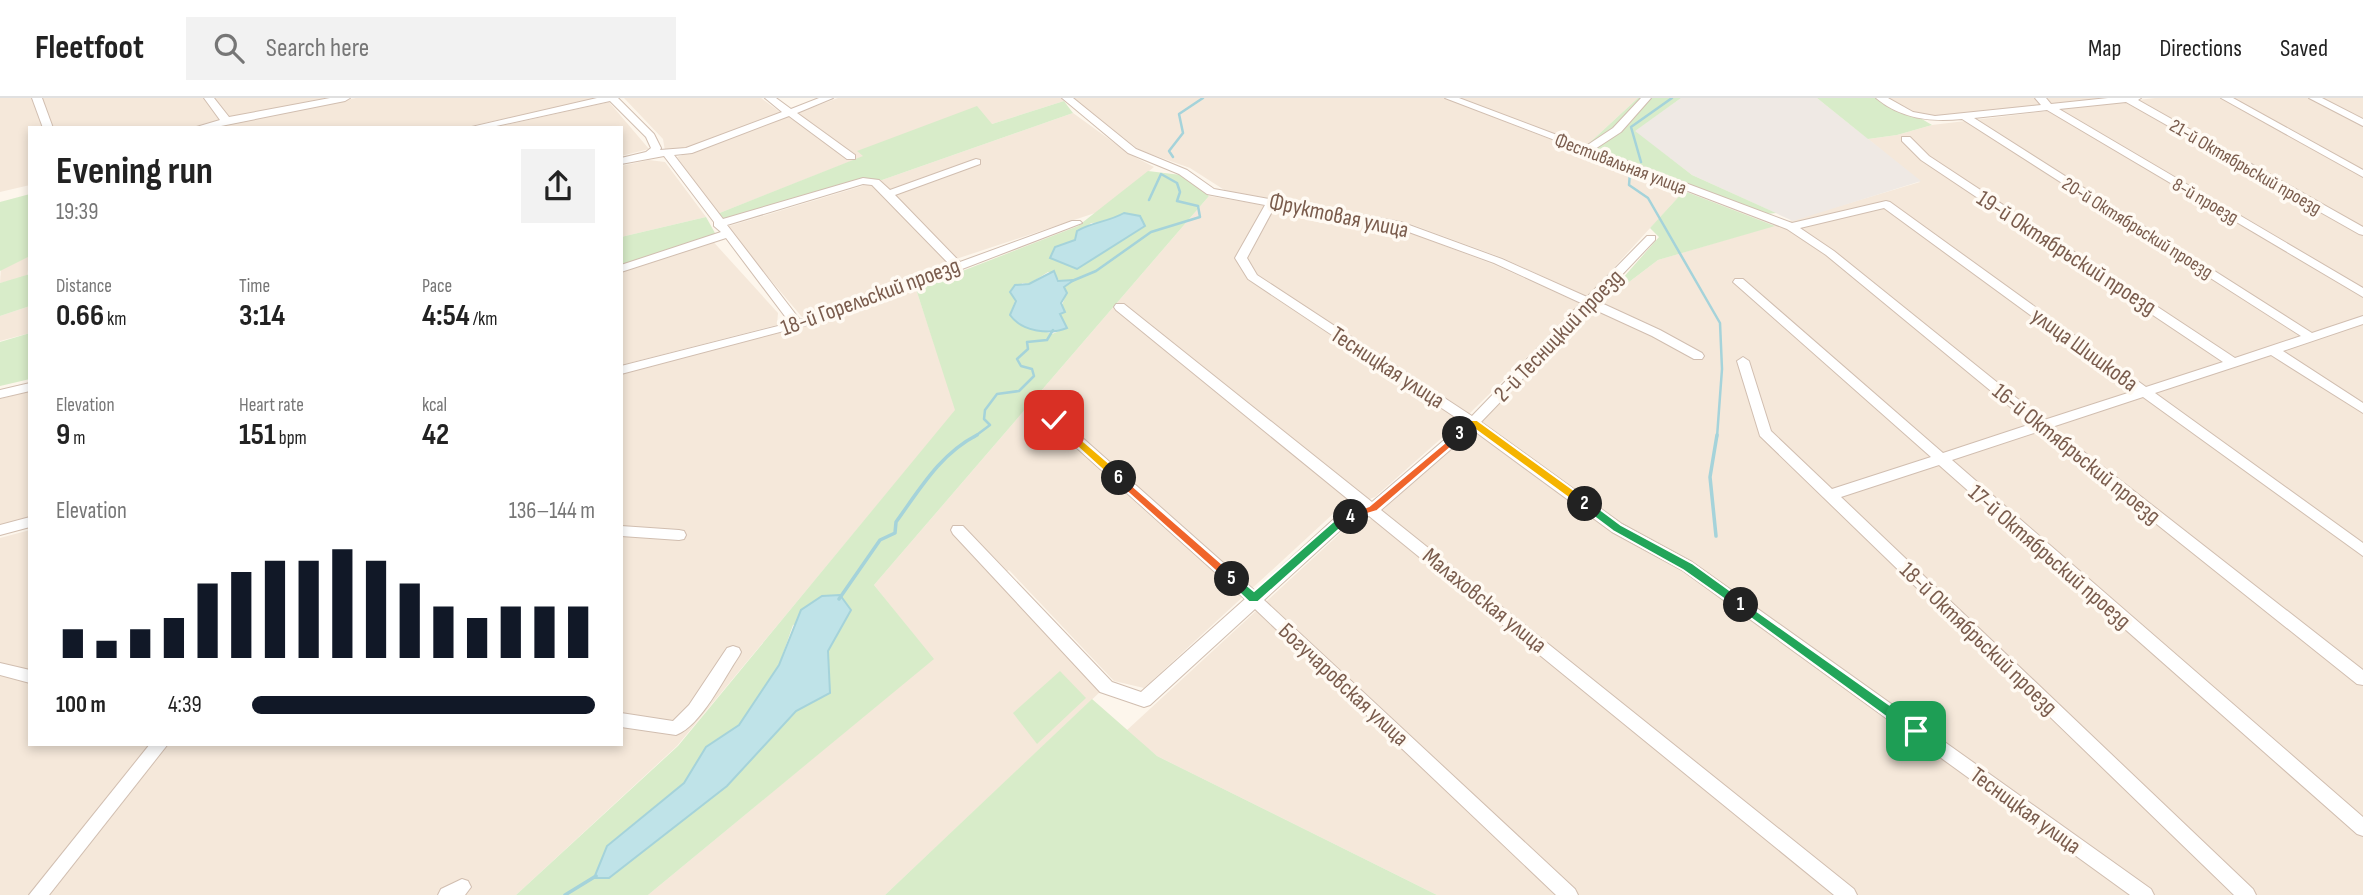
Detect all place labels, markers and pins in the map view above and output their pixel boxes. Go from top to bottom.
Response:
pin [1024,390,1084,450]
pin: 3 [1442,416,1478,452]
pin: 6 [1102,460,1136,496]
pin: 2 [1568,486,1602,522]
pin: 4 [1334,500,1368,534]
pin: 5 [1214,561,1250,596]
pin: 1 [1724,588,1758,622]
pin [1886,701,1946,761]

